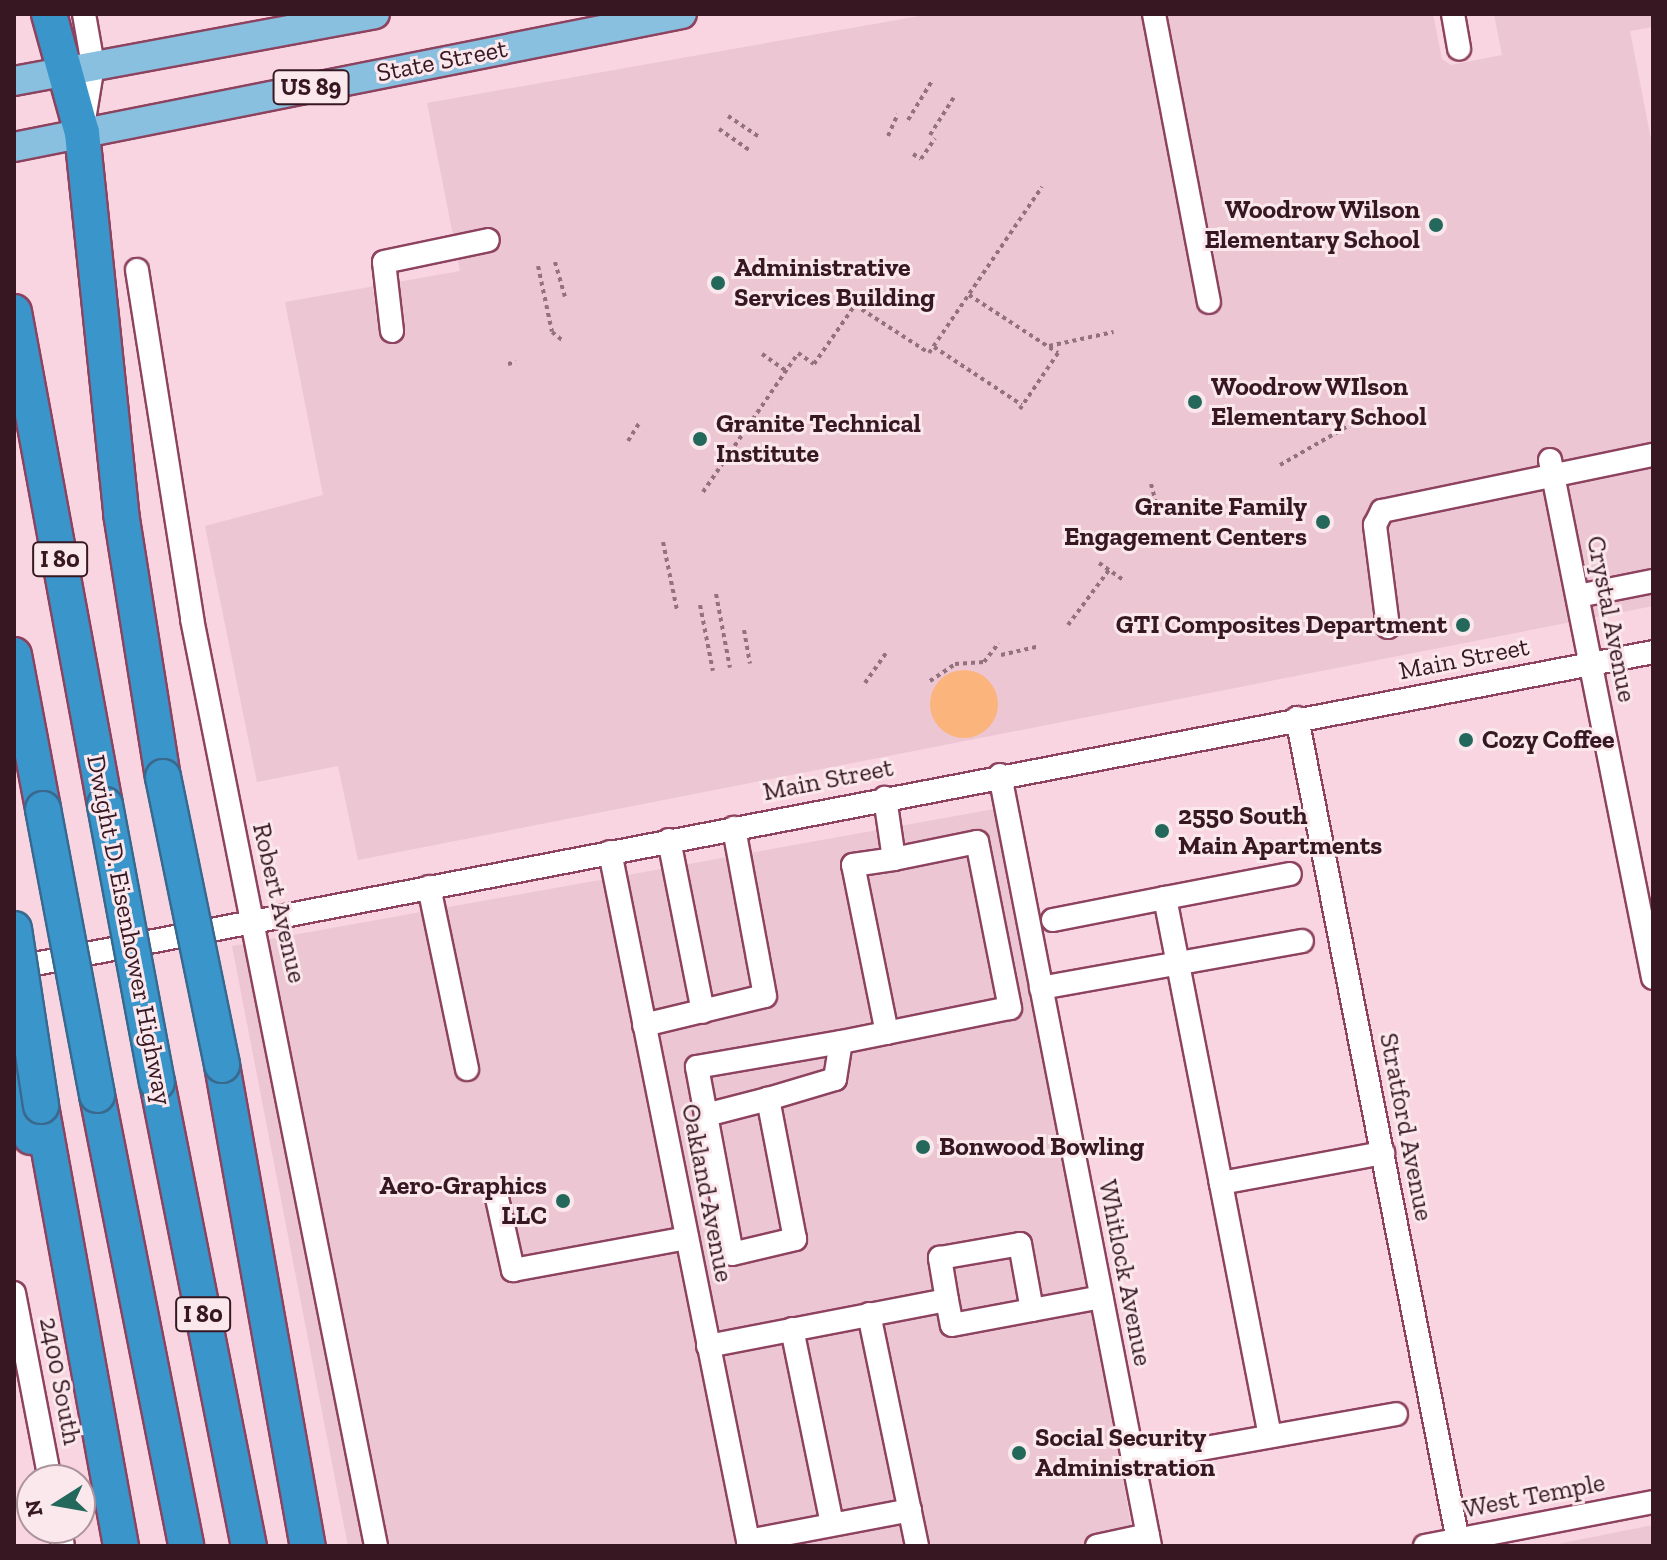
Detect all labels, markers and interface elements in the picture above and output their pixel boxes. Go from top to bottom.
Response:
street label: State Street [374,33,510,89]
road number: US 89 [271,67,351,107]
place label: Woodrow Wilson Elementary School [1204,194,1420,256]
marker: Woodrow Wilson Elementary School [1427,216,1445,234]
place label: Administrative Services Building [734,252,935,314]
marker: Administrative Services Building [709,274,727,292]
place label: Woodrow WIlson Elementary School [1211,371,1427,432]
marker: Woodrow WIlson Elementary School [1186,393,1204,411]
place label: Granite Technical Institute [716,408,921,470]
marker: Granite Technical Institute [691,430,709,448]
place label: Granite Family Engagement Centers [1064,491,1307,552]
marker: Granite Family Engagement Centers [1314,513,1332,531]
street label: Crystal Avenue [1580,533,1642,705]
road number: I 80 [32,539,88,579]
place label: GTI Composites Department [1116,609,1447,641]
marker: GTI Composites Department [1454,616,1472,634]
street label: Main Street [1396,631,1532,687]
place label: Cozy Coffee [1482,724,1615,756]
marker: Cozy Coffee [1457,731,1475,749]
street label: Dwight D. Eisenhower Highway [80,752,178,1108]
street label: Main Street [760,752,896,808]
place label: 2550 South Main Apartments [1178,800,1383,862]
street label: Robert Avenue [245,820,313,986]
marker: 2550 South Main Apartments [1153,822,1171,840]
street label: Stratford Avenue [1372,1030,1440,1224]
street label: Oakland Avenue [674,1101,740,1285]
place label: Bonwood Bowling [939,1131,1144,1163]
marker: Bonwood Bowling [914,1138,932,1156]
place label: Aero-Graphics LLC [379,1170,547,1232]
street label: Whitlock Avenue [1092,1177,1158,1369]
marker: Aero-Graphics LLC [554,1192,572,1210]
road number: I 80 [175,1294,231,1334]
street label: 2400 South [32,1315,88,1447]
place label: Social Security Administration [1035,1422,1215,1484]
marker: Social Security Administration [1010,1444,1028,1462]
north arrow [16,1464,96,1544]
street label: West Temple [1460,1467,1608,1525]
text: N [19,1498,49,1519]

